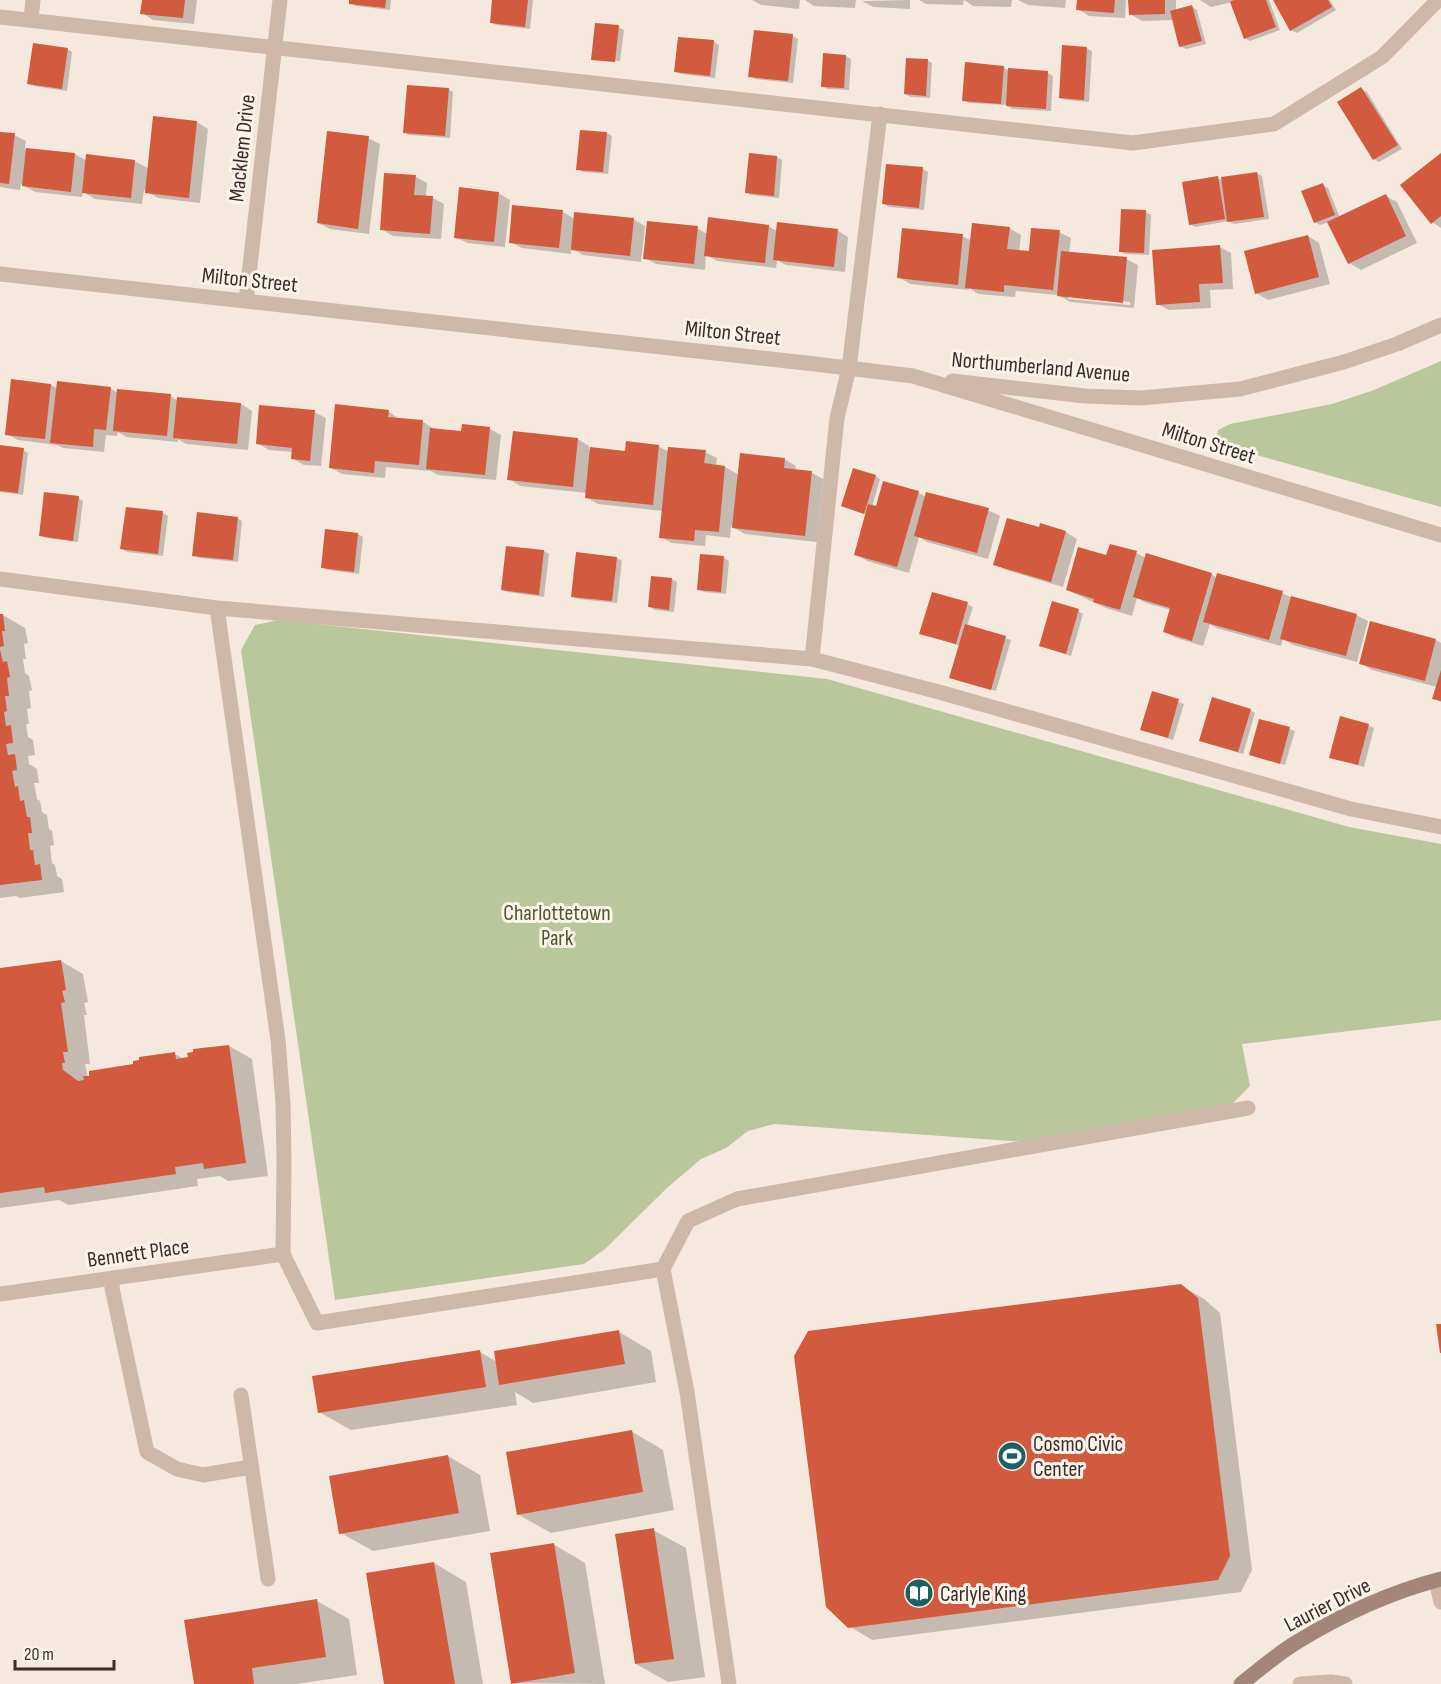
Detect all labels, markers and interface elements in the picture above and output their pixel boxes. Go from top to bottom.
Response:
street label: Macklem Drive [223,93,262,203]
street label: Milton Street [201,262,299,299]
street label: Milton Street [684,315,782,352]
street label: Northumberland Avenue [950,346,1131,389]
street label: Milton Street [1159,416,1259,470]
park label: Charlottetown Park [503,900,611,952]
street label: Bennett Place [86,1233,191,1274]
place label: Cosmo Civic Center [1033,1431,1123,1483]
sports icon: Cosmo Civic Center [996,1440,1028,1472]
street label: Laurier Drive [1280,1572,1375,1639]
library icon: Carlyle King [903,1577,935,1609]
place label: Carlyle King [940,1581,1027,1608]
scale bar [15,1633,114,1671]
text: 20 m [24,1644,54,1665]

